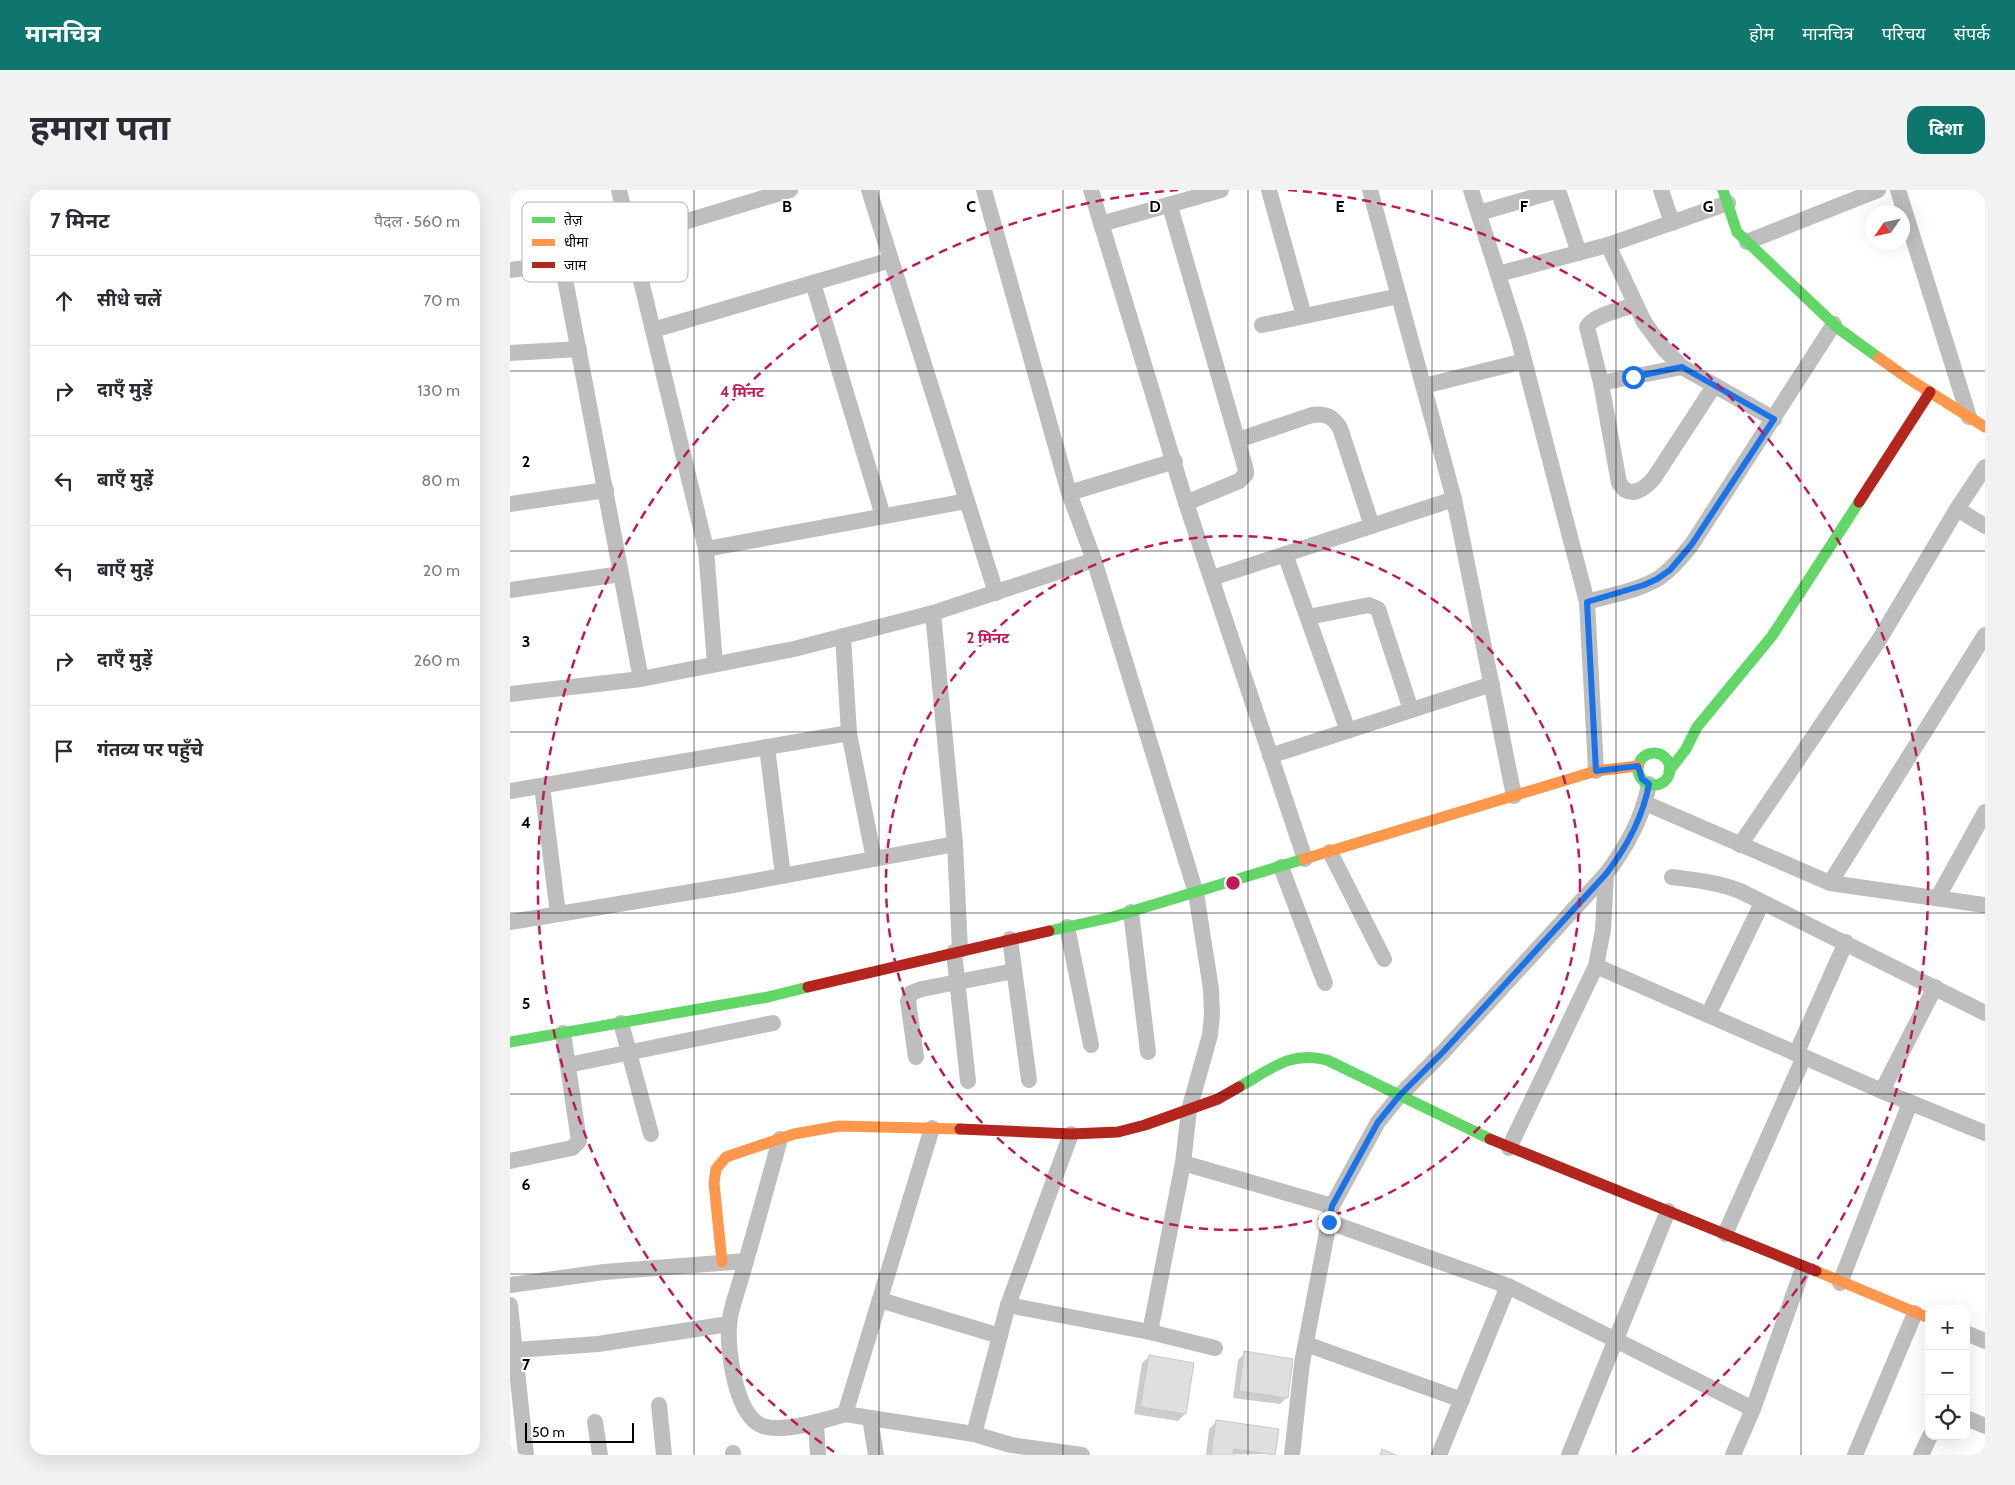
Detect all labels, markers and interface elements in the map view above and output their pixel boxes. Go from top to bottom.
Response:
text: मानचित्र [25,19,101,48]
text: होम [1749,23,1774,45]
text: मानचित्र [1802,23,1854,45]
text: परिचय [1882,23,1926,45]
text: संपर्क [1954,23,1990,45]
text: हमारा पता [30,106,170,149]
button: दिशा [1907,106,1985,154]
text: B [782,197,792,216]
text: C [966,197,976,216]
text: D [1149,197,1161,216]
text: E [1335,197,1345,216]
text: F [1520,197,1529,216]
text: G [1703,197,1713,216]
legend [522,202,688,282]
north arrow [1865,205,1910,250]
text: 7 मिनट [50,208,110,233]
text: तेज़ [564,211,583,229]
text: पैदल · 560 m [374,212,460,231]
text: धीमा [564,233,589,251]
text: जाम [564,256,587,274]
icon: ahead [50,287,78,315]
text: सीधे चलें [97,288,161,311]
text: 70 m [423,291,460,310]
route start [1622,366,1645,389]
icon: right [50,377,78,405]
text: दाएँ मुड़ें [97,378,152,401]
text: 130 m [417,381,460,400]
text: 4 मिनट [720,383,765,401]
text: 2 [522,452,530,471]
icon: left [50,467,78,495]
text: बाएँ मुड़ें [97,468,153,491]
text: 80 m [422,471,460,490]
icon: left [50,557,78,585]
text: बाएँ मुड़ें [97,558,153,581]
text: 20 m [423,561,460,580]
text: 2 मिनट [967,629,1010,647]
text: 3 [522,632,530,651]
icon: right [50,647,78,675]
text: दाएँ मुड़ें [97,648,152,671]
text: 260 m [414,651,460,670]
icon: arrive [50,737,78,765]
text: गंतव्य पर पहुँचे [97,738,203,761]
text: 4 [521,813,531,832]
centre of rings [1224,874,1242,892]
text: 5 [522,994,530,1013]
text: 6 [522,1175,531,1194]
route end [1318,1211,1341,1234]
map controls [1925,1305,1970,1440]
button: + [1925,1305,1970,1350]
button: − [1925,1350,1970,1395]
text: 7 [522,1355,531,1374]
button: locate [1925,1395,1970,1440]
scale bar [525,1420,634,1443]
text: 50 m [532,1423,565,1441]

